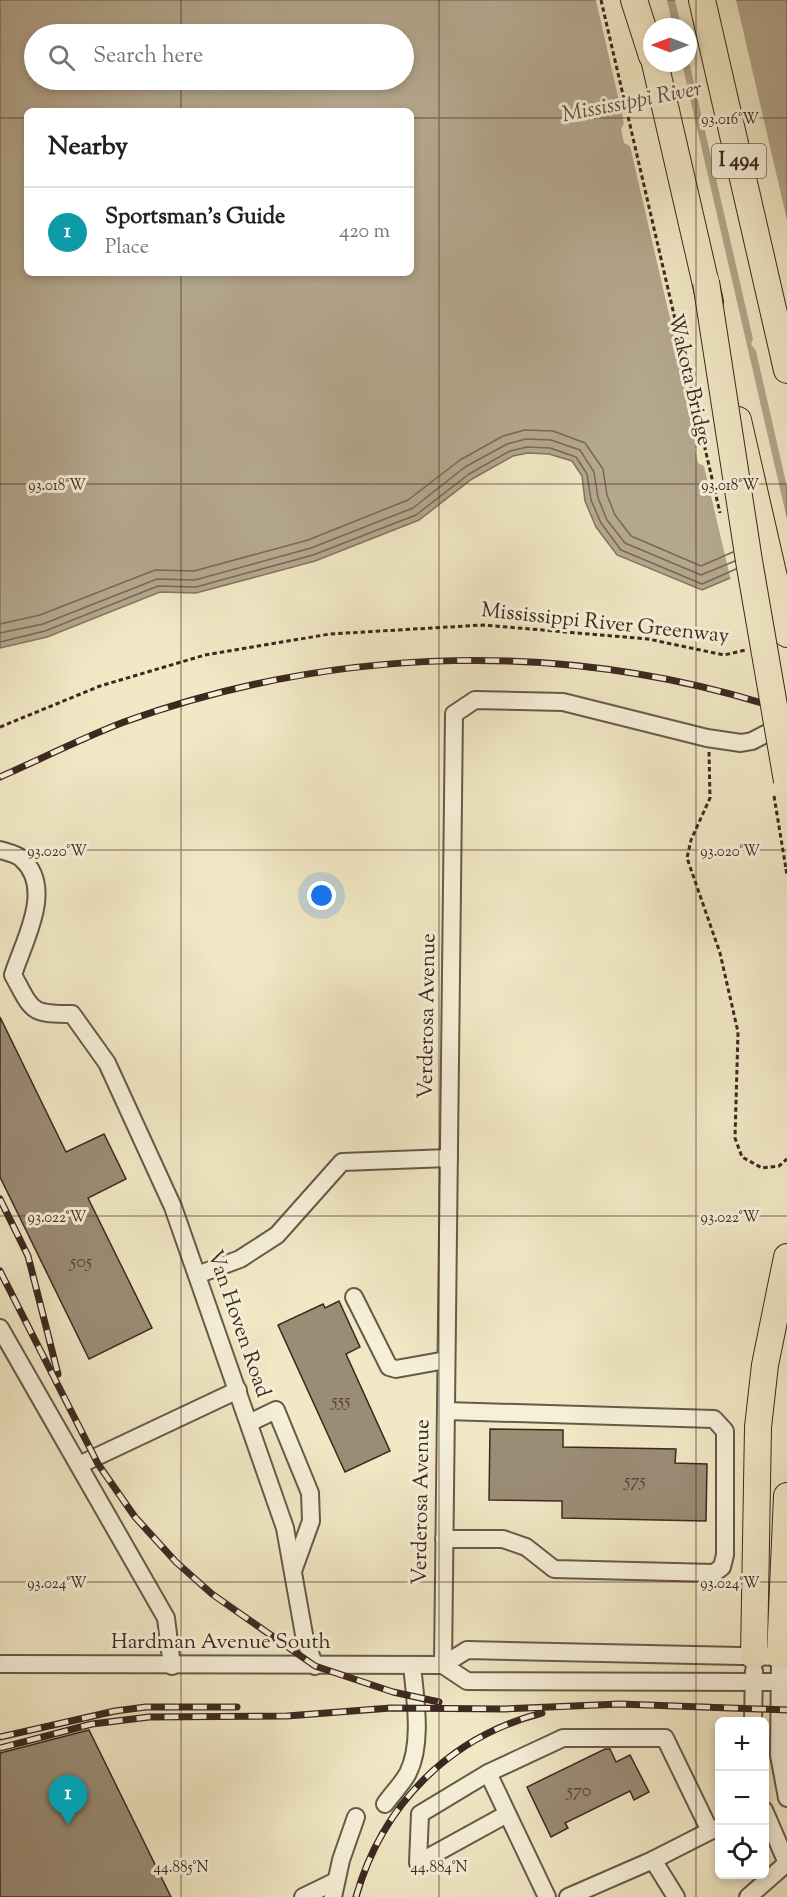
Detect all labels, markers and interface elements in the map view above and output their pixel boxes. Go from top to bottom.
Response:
north arrow [643,18,697,72]
search box [24,24,414,90]
icon: search [45,41,78,74]
text: Search here [93,41,203,73]
water label: Mississippi River [559,74,705,132]
text: 93.016°W [701,110,759,131]
text: Nearby [48,129,128,166]
road number: I 494 [712,144,766,178]
text: Sportsman's Guide [105,202,285,234]
text: 1 [64,218,71,247]
text: 420 m [339,218,390,247]
text: Place [105,234,149,263]
street label: Wakota Bridge [659,311,719,449]
text: 93.018°W [28,476,86,497]
text: 93.018°W [701,476,759,497]
street label: Mississippi River Greenway [480,596,731,652]
text: 93.020°W [27,842,87,863]
text: 93.020°W [700,842,760,863]
your location [307,881,336,910]
street label: Verderosa Avenue [412,933,444,1099]
text: 93.022°W [28,1208,87,1229]
text: 93.022°W [701,1208,760,1229]
street label: Van Hoven Road [199,1246,277,1402]
house number: 505 [69,1250,92,1276]
house number: 555 [331,1389,350,1415]
street label: Verderosa Avenue [406,1419,438,1585]
house number: 575 [623,1469,646,1495]
text: 93.024°W [27,1574,87,1595]
text: 93.024°W [700,1574,760,1595]
street label: Hardman Avenue South [111,1628,331,1658]
map controls [715,1717,769,1879]
button: + [715,1717,769,1771]
button: − [715,1771,769,1825]
pin: 1 [48,1776,88,1825]
house number: 570 [566,1779,591,1805]
button: locate [715,1825,769,1879]
text: 44.885°N [154,1858,208,1879]
text: 44.884°N [410,1858,468,1879]

